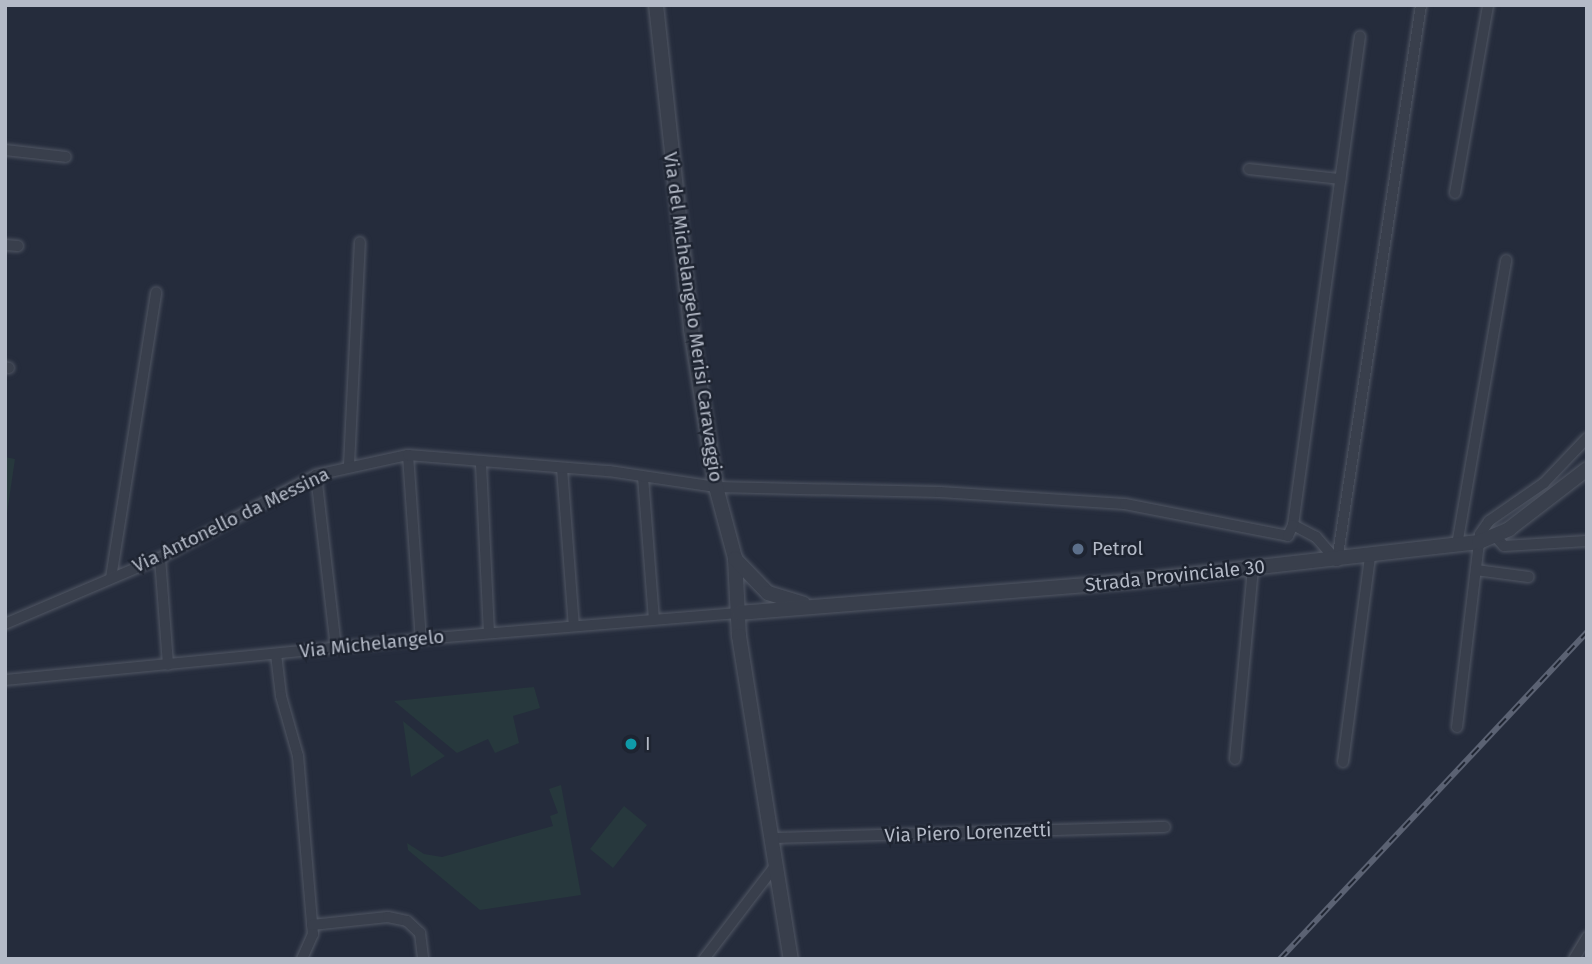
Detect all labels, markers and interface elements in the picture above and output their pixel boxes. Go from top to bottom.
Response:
street label: Via del Michelangelo Merisi Caravaggio [659,151,727,483]
street label: Via Antonello da Messina [129,462,333,578]
place label: Petrol [1092,538,1143,560]
marker: Petrol [1070,541,1086,557]
street label: Strada Provinciale 30 [1084,555,1266,597]
street label: Via Michelangelo [298,625,446,663]
place label: I [645,733,651,755]
marker: I [623,736,639,752]
street label: Via Piero Lorenzetti [884,819,1052,847]

